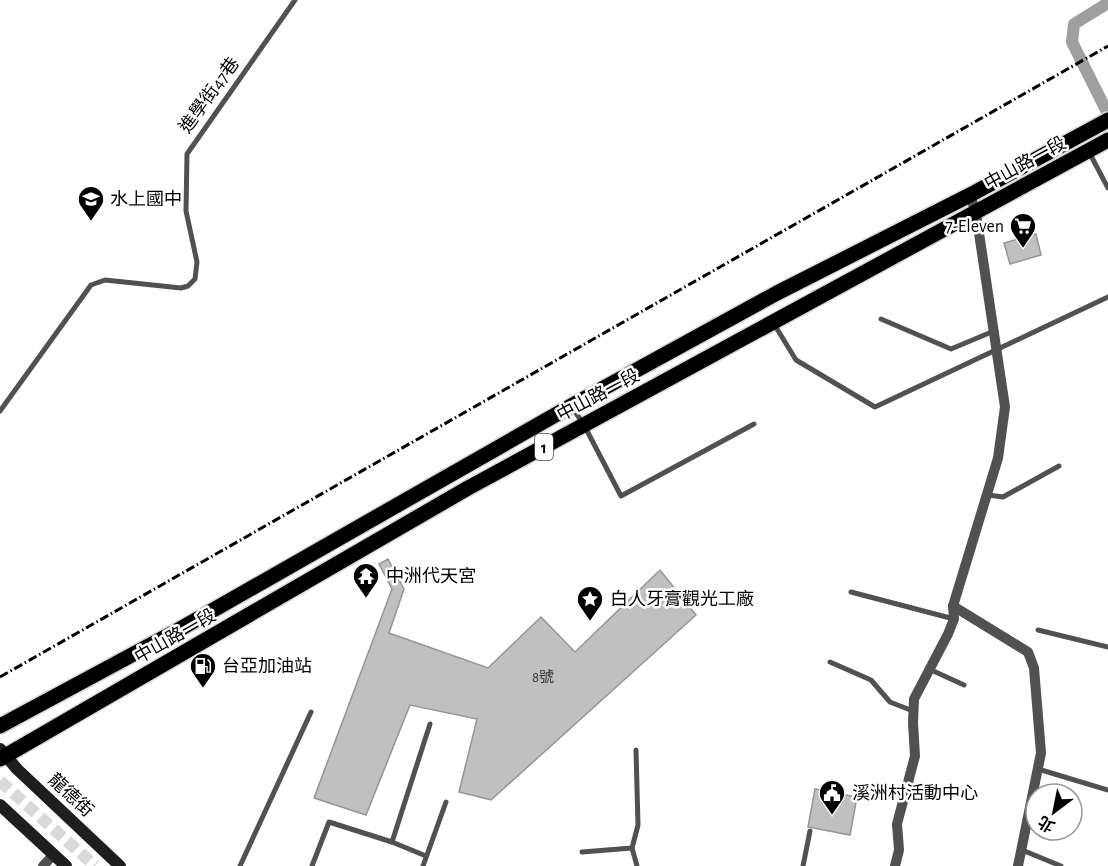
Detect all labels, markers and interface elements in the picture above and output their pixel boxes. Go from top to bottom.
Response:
street label: 進學街47巷 [175,53,243,137]
street label: 中山路一段 [981,132,1069,194]
school or university icon: 水上國中 [76,184,106,222]
place label: 水上國中 [110,189,182,209]
supermarket icon: 7-Eleven [1008,211,1038,249]
place label: 7-Eleven [945,218,1004,236]
street label: 中山路一段 [554,365,642,425]
road number: 1 [535,434,553,460]
temple icon: 中洲代天宮 [351,561,381,599]
place label: 中洲代天宮 [386,566,476,586]
place icon: 白人牙膏觀光工廠 [575,584,605,622]
place label: 白人牙膏觀光工廠 [610,589,754,609]
street label: 中山路一段 [131,605,219,667]
fuel station icon: 台亞加油站 [188,651,218,689]
place label: 台亞加油站 [222,656,312,676]
house number: 8號 [532,669,554,685]
street label: 龍德街 [44,769,98,821]
public building icon: 溪洲村活動中心 [817,778,847,816]
north arrow [1024,782,1084,842]
place label: 溪洲村活動中心 [852,783,978,803]
text: 北 [1035,813,1058,836]

